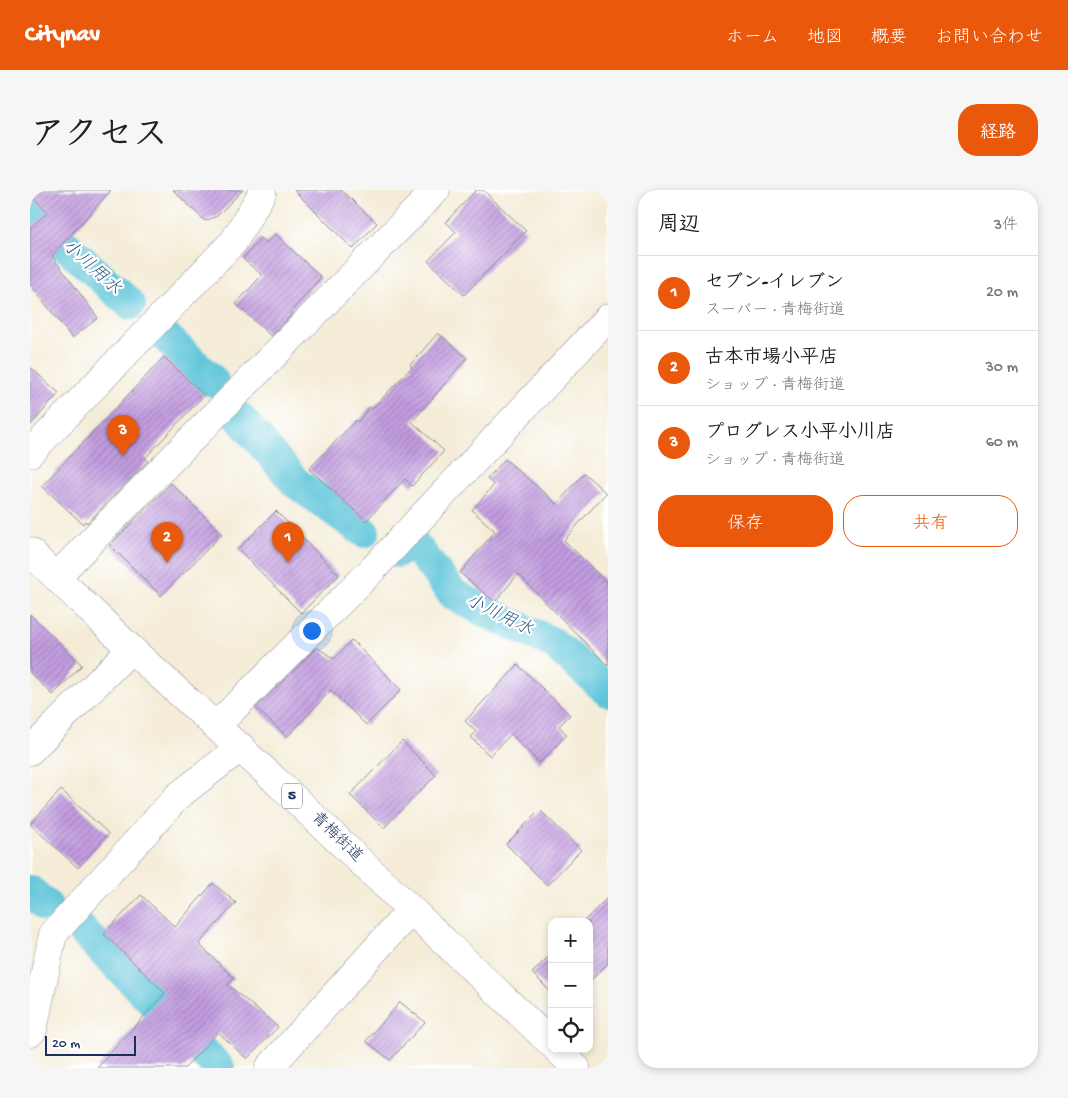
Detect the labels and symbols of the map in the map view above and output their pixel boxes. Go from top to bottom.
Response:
water label: 小川用水 [57,235,125,300]
pin: 3 [107,415,139,456]
pin: 2 [151,522,183,563]
pin: 1 [272,522,304,563]
water label: 小川用水 [462,590,536,641]
your location [299,618,325,644]
road number: 5 [282,784,302,808]
street label: 青梅街道 [306,807,367,867]
scale bar [45,1033,136,1056]

